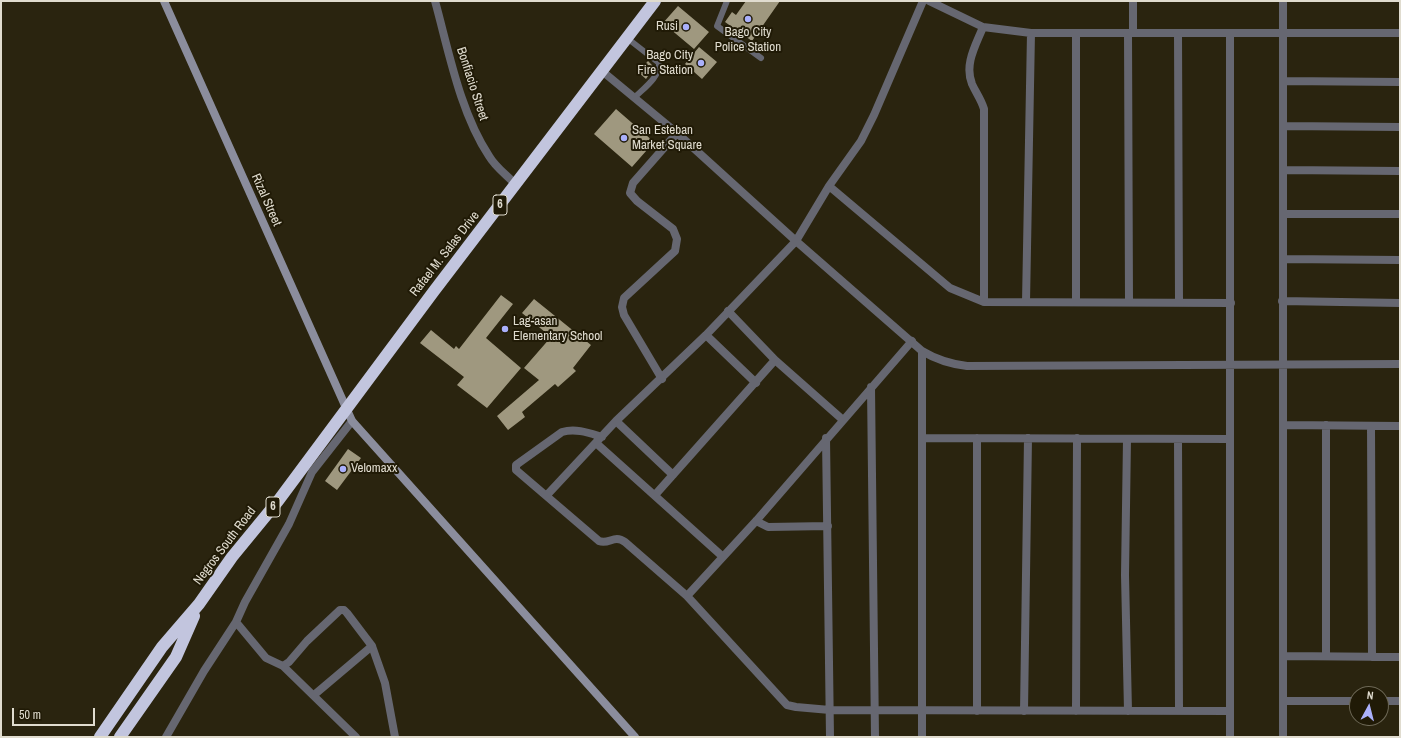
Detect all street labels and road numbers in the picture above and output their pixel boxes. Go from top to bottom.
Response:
street label: Bonfiacio Street [453,45,491,123]
street label: Rizal Street [248,171,284,229]
road number: 6 [493,195,507,215]
street label: Rafael M. Salas Drive [407,208,483,300]
road number: 6 [266,497,280,517]
street label: Negros South Road [191,504,259,588]

